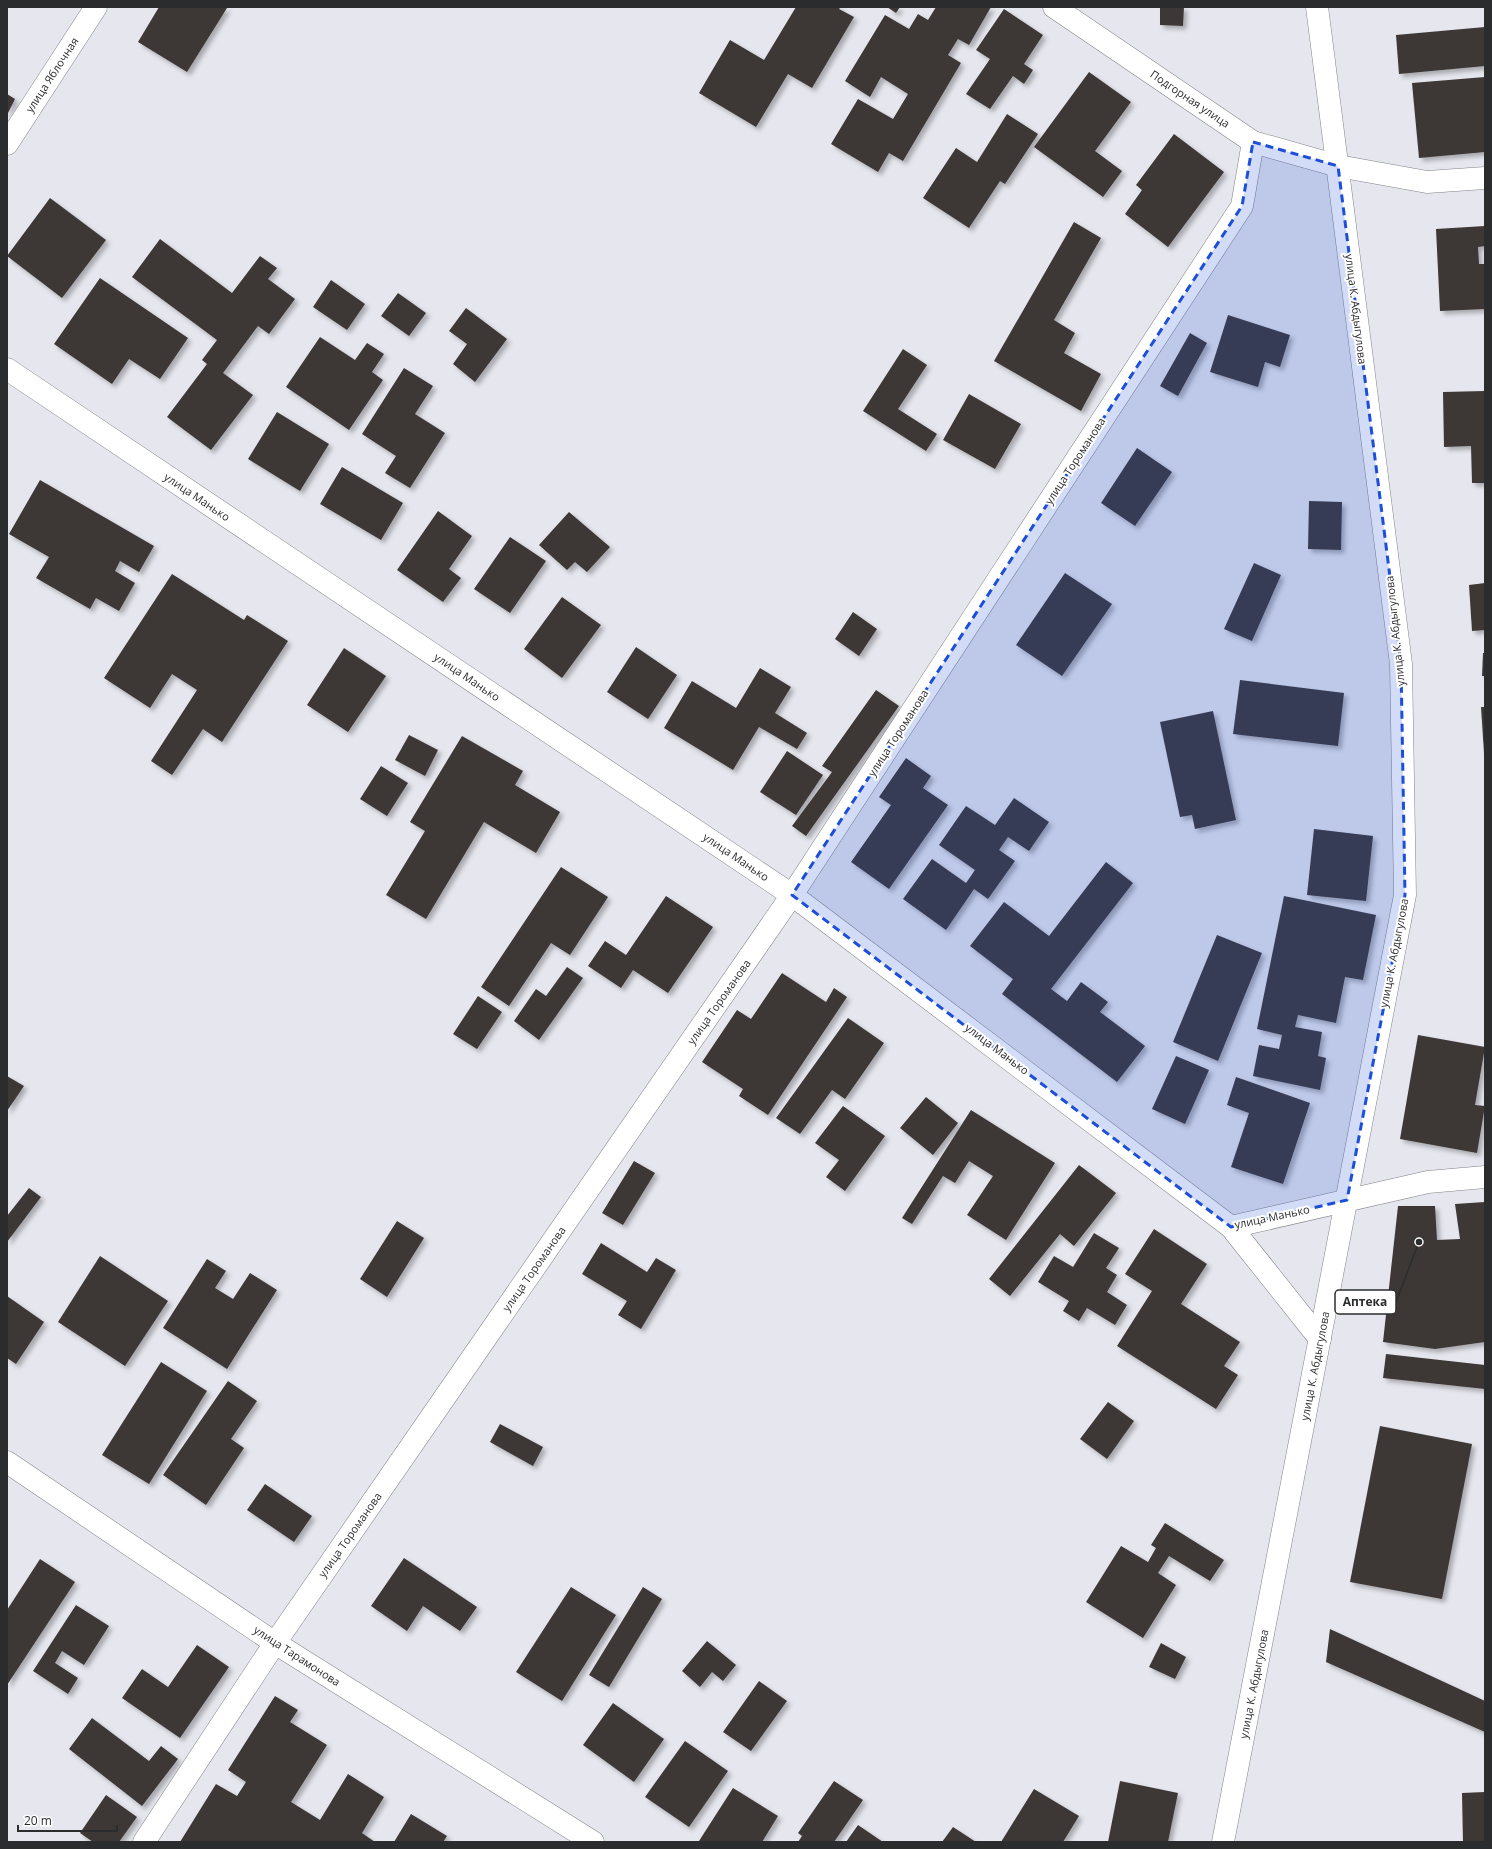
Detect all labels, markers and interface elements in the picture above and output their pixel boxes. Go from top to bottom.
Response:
street label: улица Яблочная [22,34,82,115]
street label: Подгорная улица [1148,66,1233,131]
street label: улица К. Абдыгулова [1342,253,1371,365]
street label: улица Тороманова [1041,414,1108,507]
street label: улица Манько [161,469,233,524]
street label: улица К. Абдыгулова [1381,575,1408,687]
street label: улица Манько [431,649,503,704]
street label: улица Тороманова [864,686,931,779]
street label: улица Манько [700,829,772,884]
street label: улица К. Абдыгулова [1376,897,1411,1009]
street label: улица Тороманова [684,956,754,1047]
street label: улица Манько [962,1020,1033,1078]
street label: улица Манько [1233,1201,1311,1232]
street label: улица Тороманова [499,1223,569,1314]
callout: Аптека [1335,1290,1396,1314]
text: Аптека [1343,1293,1387,1310]
street label: улица К. Абдыгулова [1297,1310,1332,1422]
street label: улица Тороманова [315,1489,385,1580]
street label: улица Тарамонова [251,1622,343,1689]
street label: улица К. Абдыгулова [1236,1628,1271,1740]
scale bar [18,1807,117,1833]
text: 20 m [24,1812,52,1829]

